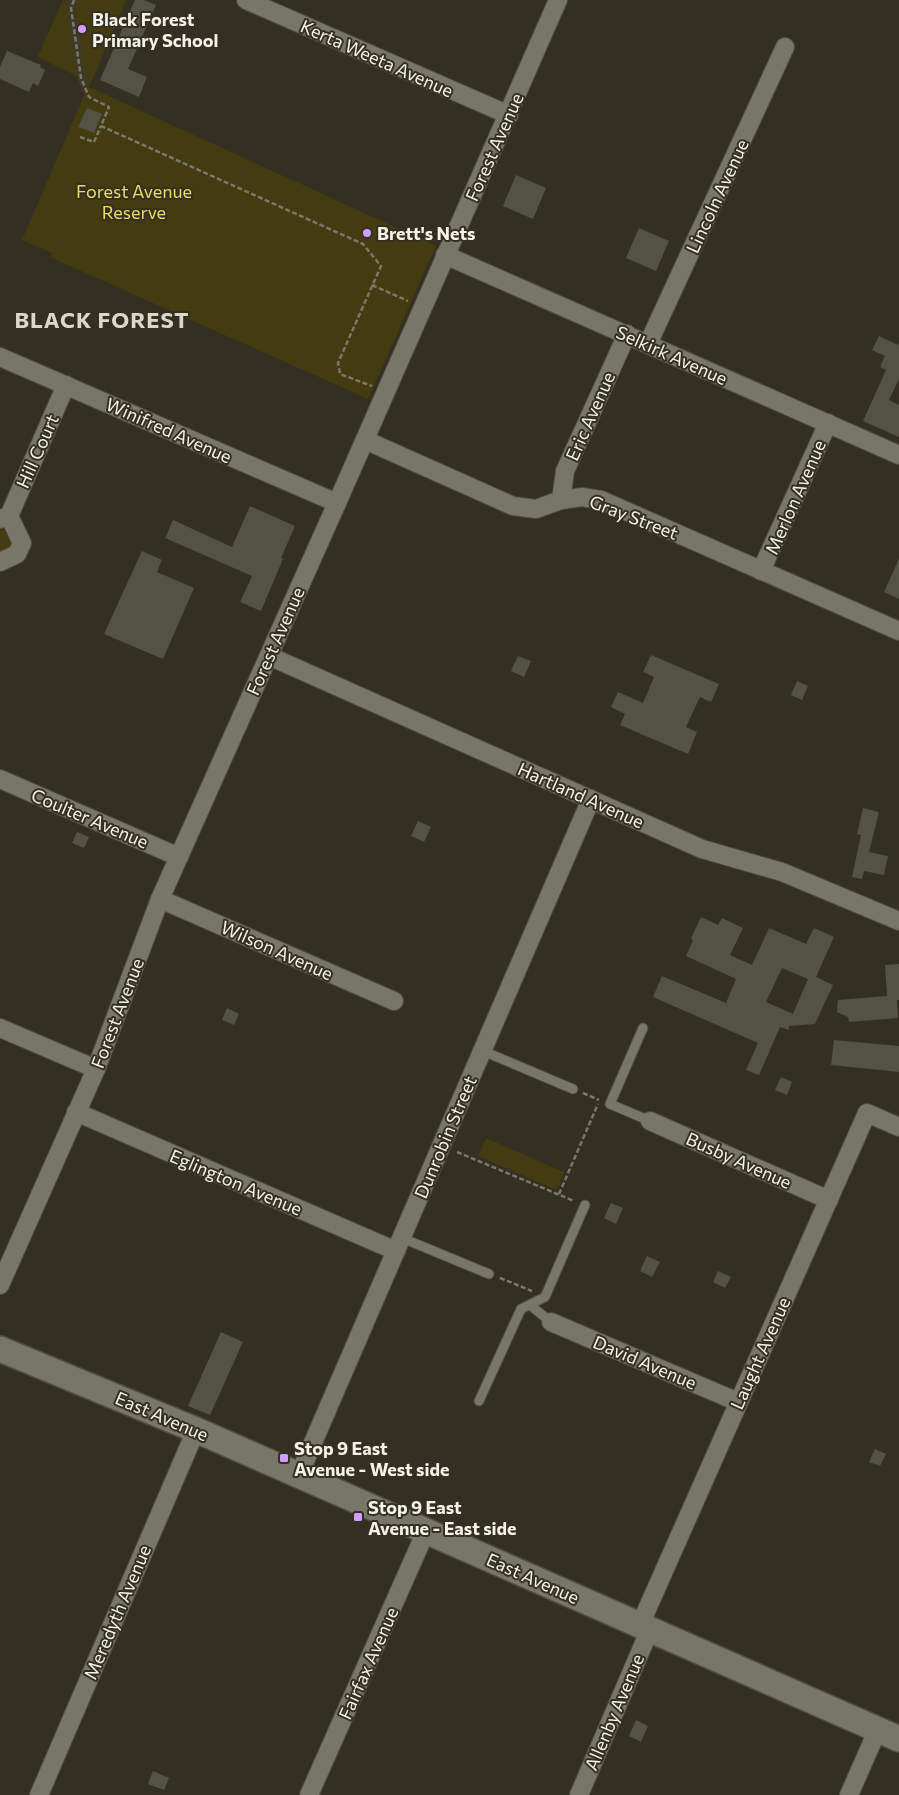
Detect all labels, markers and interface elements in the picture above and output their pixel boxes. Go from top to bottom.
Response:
place label: Black Forest Primary School [92,8,218,51]
street label: Kerta Weeta Avenue [297,14,457,102]
marker: Black Forest Primary School [76,23,88,35]
street label: Forest Avenue [460,90,528,204]
street label: Lincoln Avenue [681,135,753,257]
park label: Forest Avenue Reserve [76,180,192,223]
place label: Brett's Nets [377,222,476,244]
marker: Brett's Nets [361,227,373,239]
district label: BLACK FOREST [14,306,190,333]
street label: Selkirk Avenue [613,321,731,389]
street label: Eric Avenue [561,368,619,464]
street label: Winifred Avenue [103,392,235,468]
street label: Hill Court [11,411,63,491]
street label: Merlon Avenue [760,436,830,558]
street label: Gray Street [587,490,681,544]
street label: Forest Avenue [241,584,309,698]
street label: Hartland Avenue [515,757,647,833]
street label: Coulter Avenue [28,783,152,853]
street label: Wilson Avenue [218,915,336,985]
street label: Forest Avenue [86,955,148,1071]
street label: Dunrobin Street [409,1072,481,1202]
street label: Busby Avenue [683,1127,795,1193]
street label: Eglington Avenue [167,1144,305,1220]
street label: Laught Avenue [725,1293,795,1413]
street label: David Avenue [590,1330,700,1394]
street label: East Avenue [112,1387,212,1445]
place label: Stop 9 East Avenue - West side [294,1437,449,1480]
marker: Stop 9 East Avenue - West side [278,1452,290,1464]
place label: Stop 9 East Avenue - East side [368,1496,517,1539]
marker: Stop 9 East Avenue - East side [352,1511,364,1523]
street label: Meredyth Avenue [79,1541,155,1683]
street label: East Avenue [483,1548,583,1608]
street label: Fairfax Avenue [333,1603,403,1723]
street label: Allenby Avenue [580,1650,648,1774]

